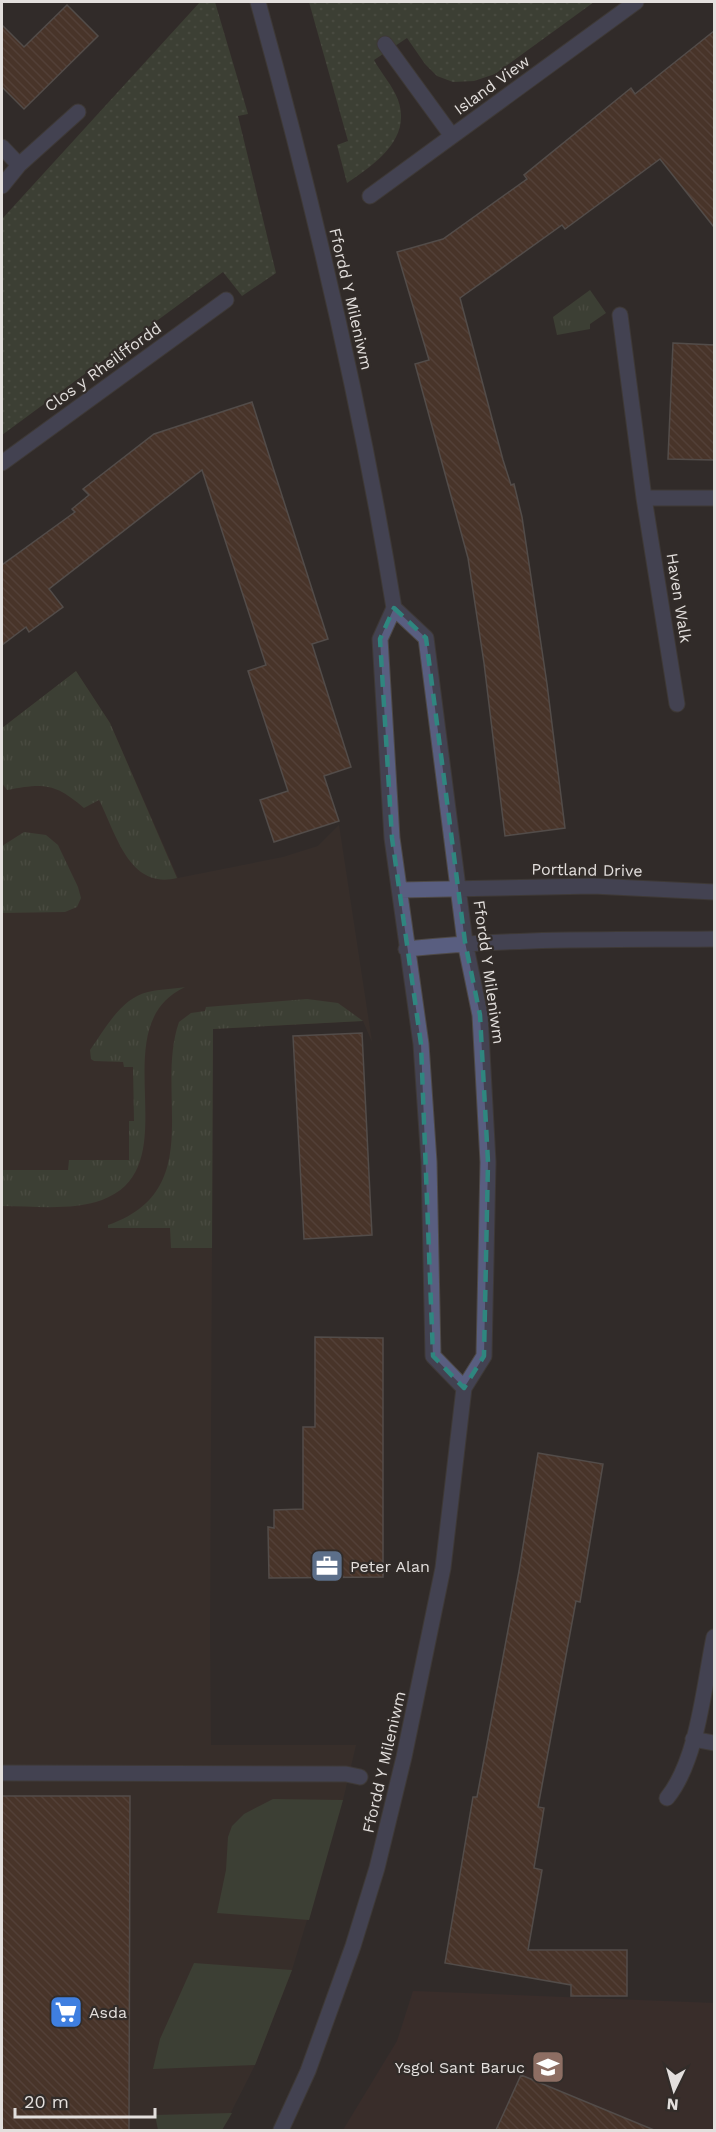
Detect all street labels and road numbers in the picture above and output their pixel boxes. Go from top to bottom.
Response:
street label: Island View [450,51,534,119]
street label: Ffordd Y Mileniwm [325,226,377,372]
street label: Clos y Rheilffordd [41,318,165,416]
street label: Haven Walk [663,552,695,644]
street label: Portland Drive [531,860,643,880]
street label: Ffordd Y Mileniwm [469,899,509,1045]
street label: Ffordd Y Mileniwm [358,1689,410,1835]

